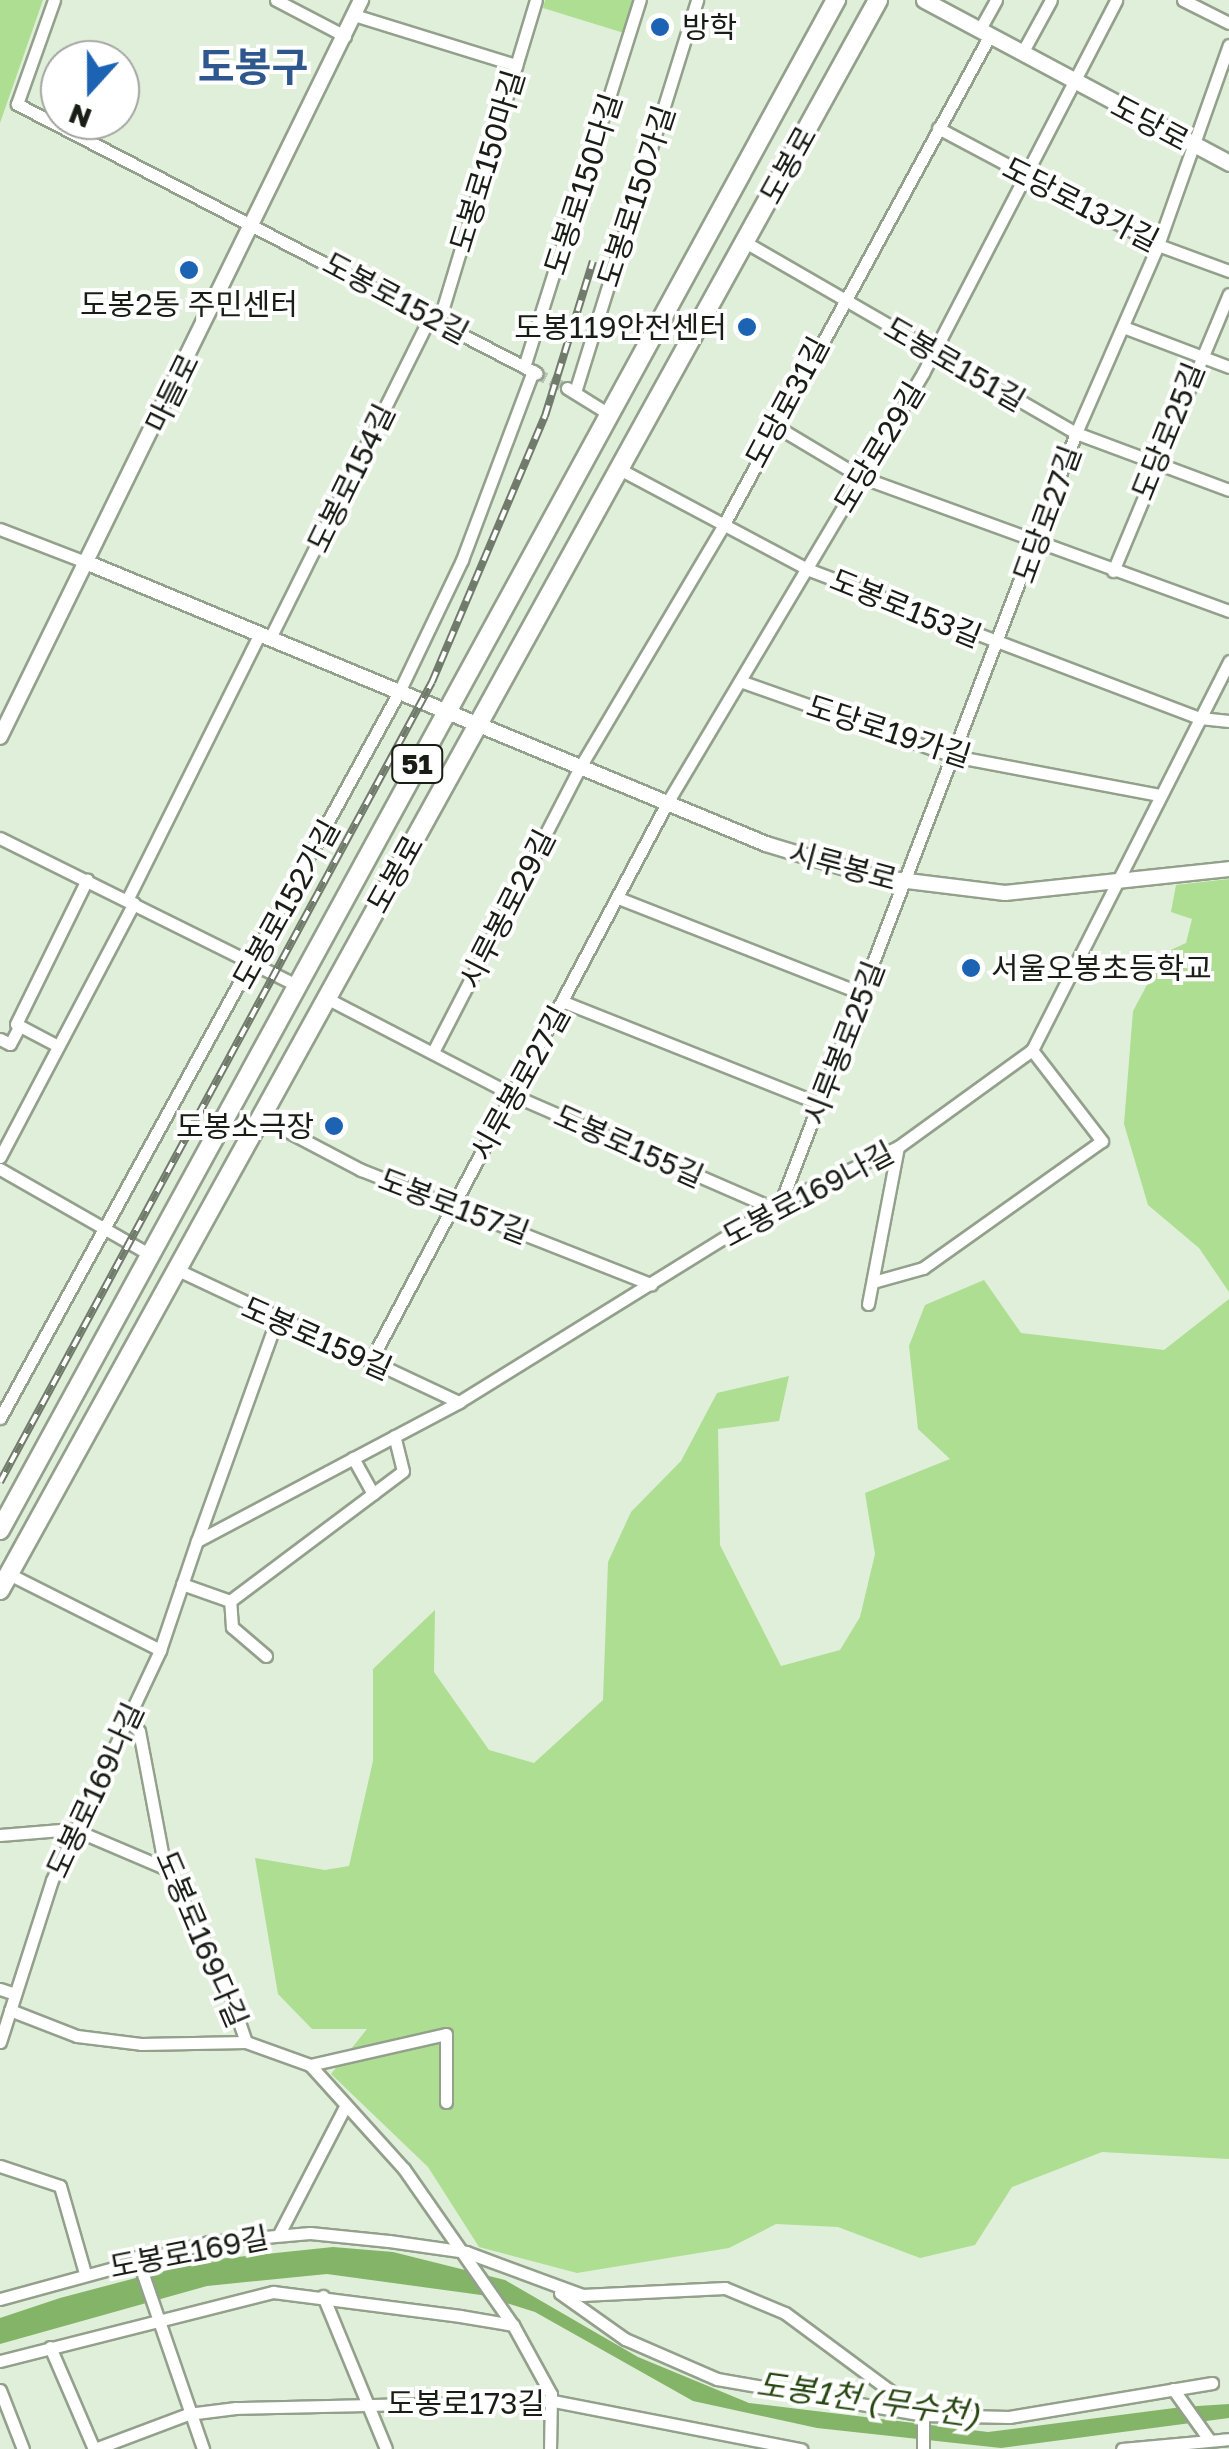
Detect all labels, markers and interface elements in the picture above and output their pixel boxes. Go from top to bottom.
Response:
place label: 방학 [682,9,737,45]
marker: 방학 [647,14,673,40]
north arrow [40,40,140,140]
district label: 도봉구 [198,42,308,90]
street label: 도봉로150마길 [442,66,532,256]
street label: 도당로 [1105,88,1195,158]
street label: 도봉로150다길 [537,89,629,279]
text: N [64,97,96,136]
street label: 도봉로150가길 [590,101,682,291]
street label: 도봉로 [752,120,824,210]
street label: 도당로13가길 [997,149,1165,259]
street label: 도봉로152길 [317,245,475,351]
marker: 도봉2동 주민센터 [178,259,200,281]
place label: 도봉2동 주민센터 [80,286,298,322]
place label: 도봉119안전센터 [514,309,727,345]
street label: 도봉로151길 [878,309,1032,419]
marker: 도봉119안전센터 [736,316,758,338]
street label: 도당로31길 [738,331,836,473]
street label: 마들로 [138,348,206,438]
street label: 도당로25길 [1124,357,1212,505]
street label: 도당로29길 [826,375,932,519]
street label: 도봉로154길 [300,398,402,558]
street label: 도당로27길 [1006,440,1088,588]
street label: 도봉로153길 [825,561,987,655]
street label: 도당로19가길 [802,688,976,774]
road number: 51 [390,741,444,787]
street label: 도봉로152가길 [225,813,347,995]
street label: 시루봉로29길 [452,824,562,994]
street label: 도봉로 [359,829,431,919]
street label: 시루봉로 [785,834,901,898]
place label: 서울오봉초등학교 [991,950,1212,986]
street label: 시루봉로25길 [796,956,892,1130]
marker: 서울오봉초등학교 [960,957,982,979]
street label: 시루봉로27길 [463,999,577,1167]
street label: 도봉로155길 [549,1097,709,1195]
place label: 도봉소극장 [176,1108,314,1144]
marker: 도봉소극장 [323,1115,345,1137]
street label: 도봉로169나길 [716,1134,900,1254]
street label: 도봉로157길 [374,1161,534,1251]
street label: 도봉로159길 [236,1289,398,1387]
street label: 도봉로169나길 [39,1697,151,1883]
street label: 도봉로169다길 [149,1845,255,2033]
street label: 도봉로169길 [106,2219,272,2285]
water label: 도봉1천 (무수천) [754,2364,982,2434]
street label: 도봉로173길 [387,2385,545,2421]

